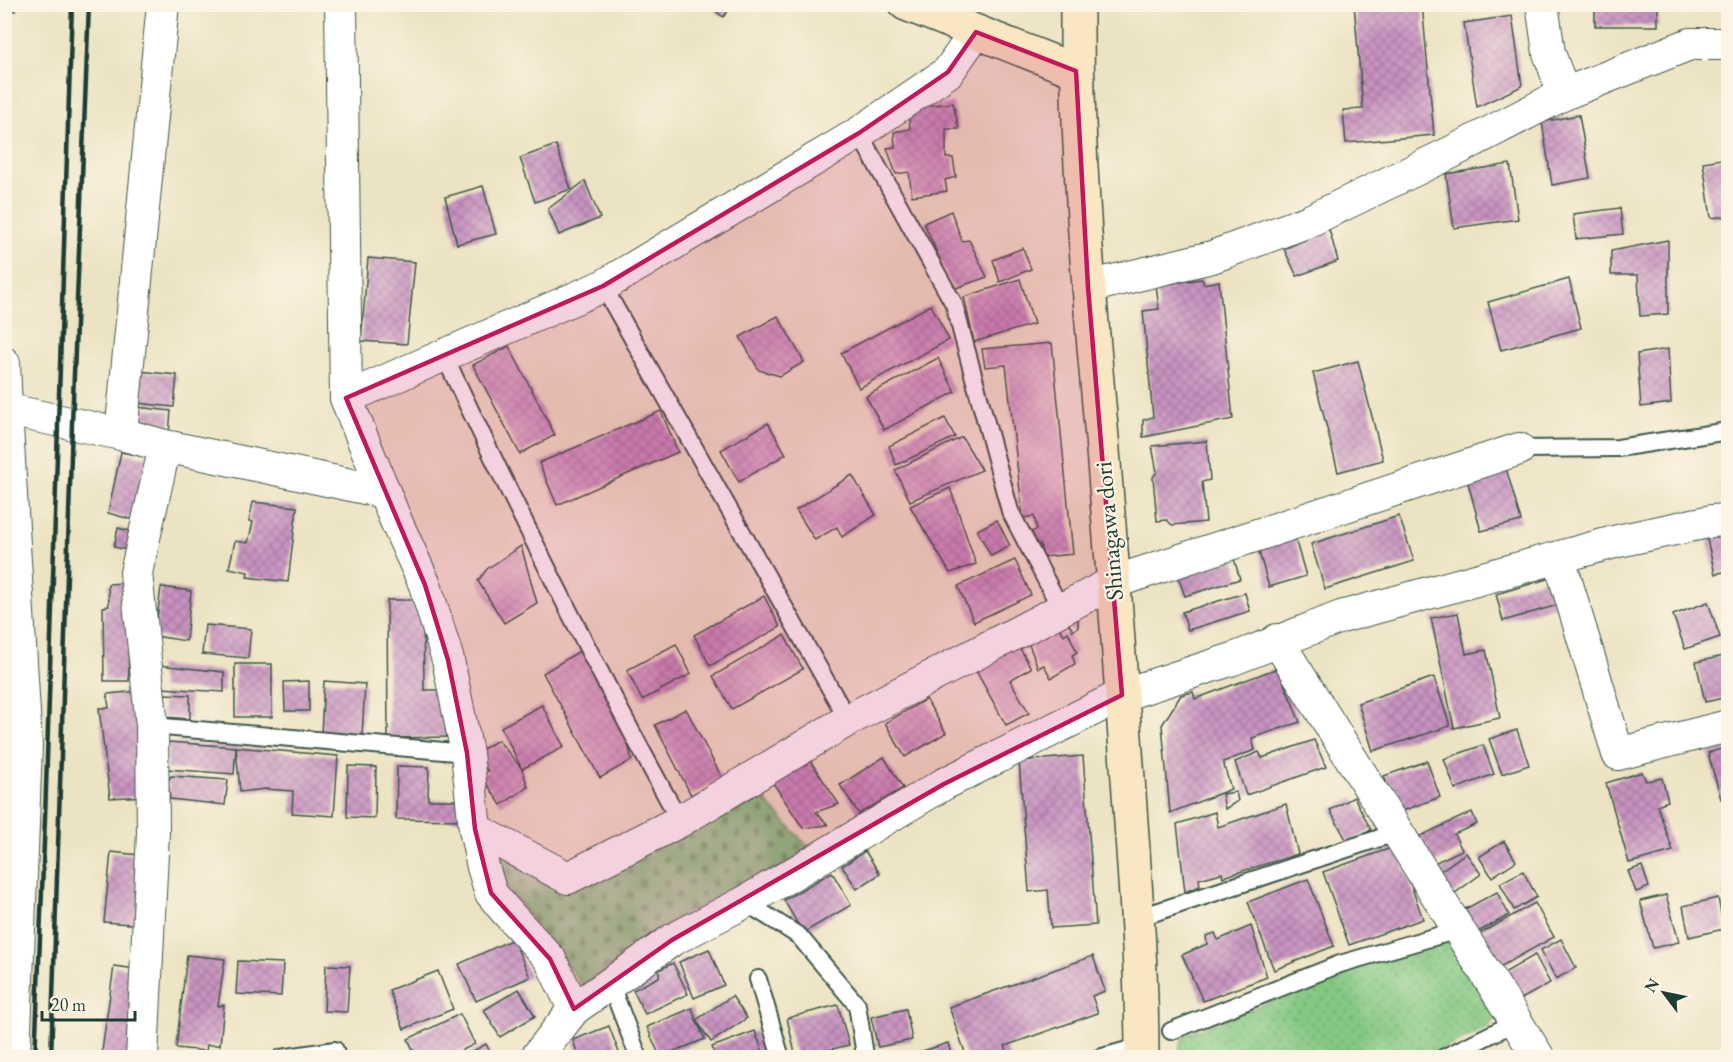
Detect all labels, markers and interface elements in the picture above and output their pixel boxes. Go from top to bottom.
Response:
street label: Shinagawa dori [1087,460,1130,602]
north arrow [1634,963,1694,1023]
text: N [1639,974,1664,996]
scale bar [42,984,135,1022]
text: 20 m [51,993,86,1016]

